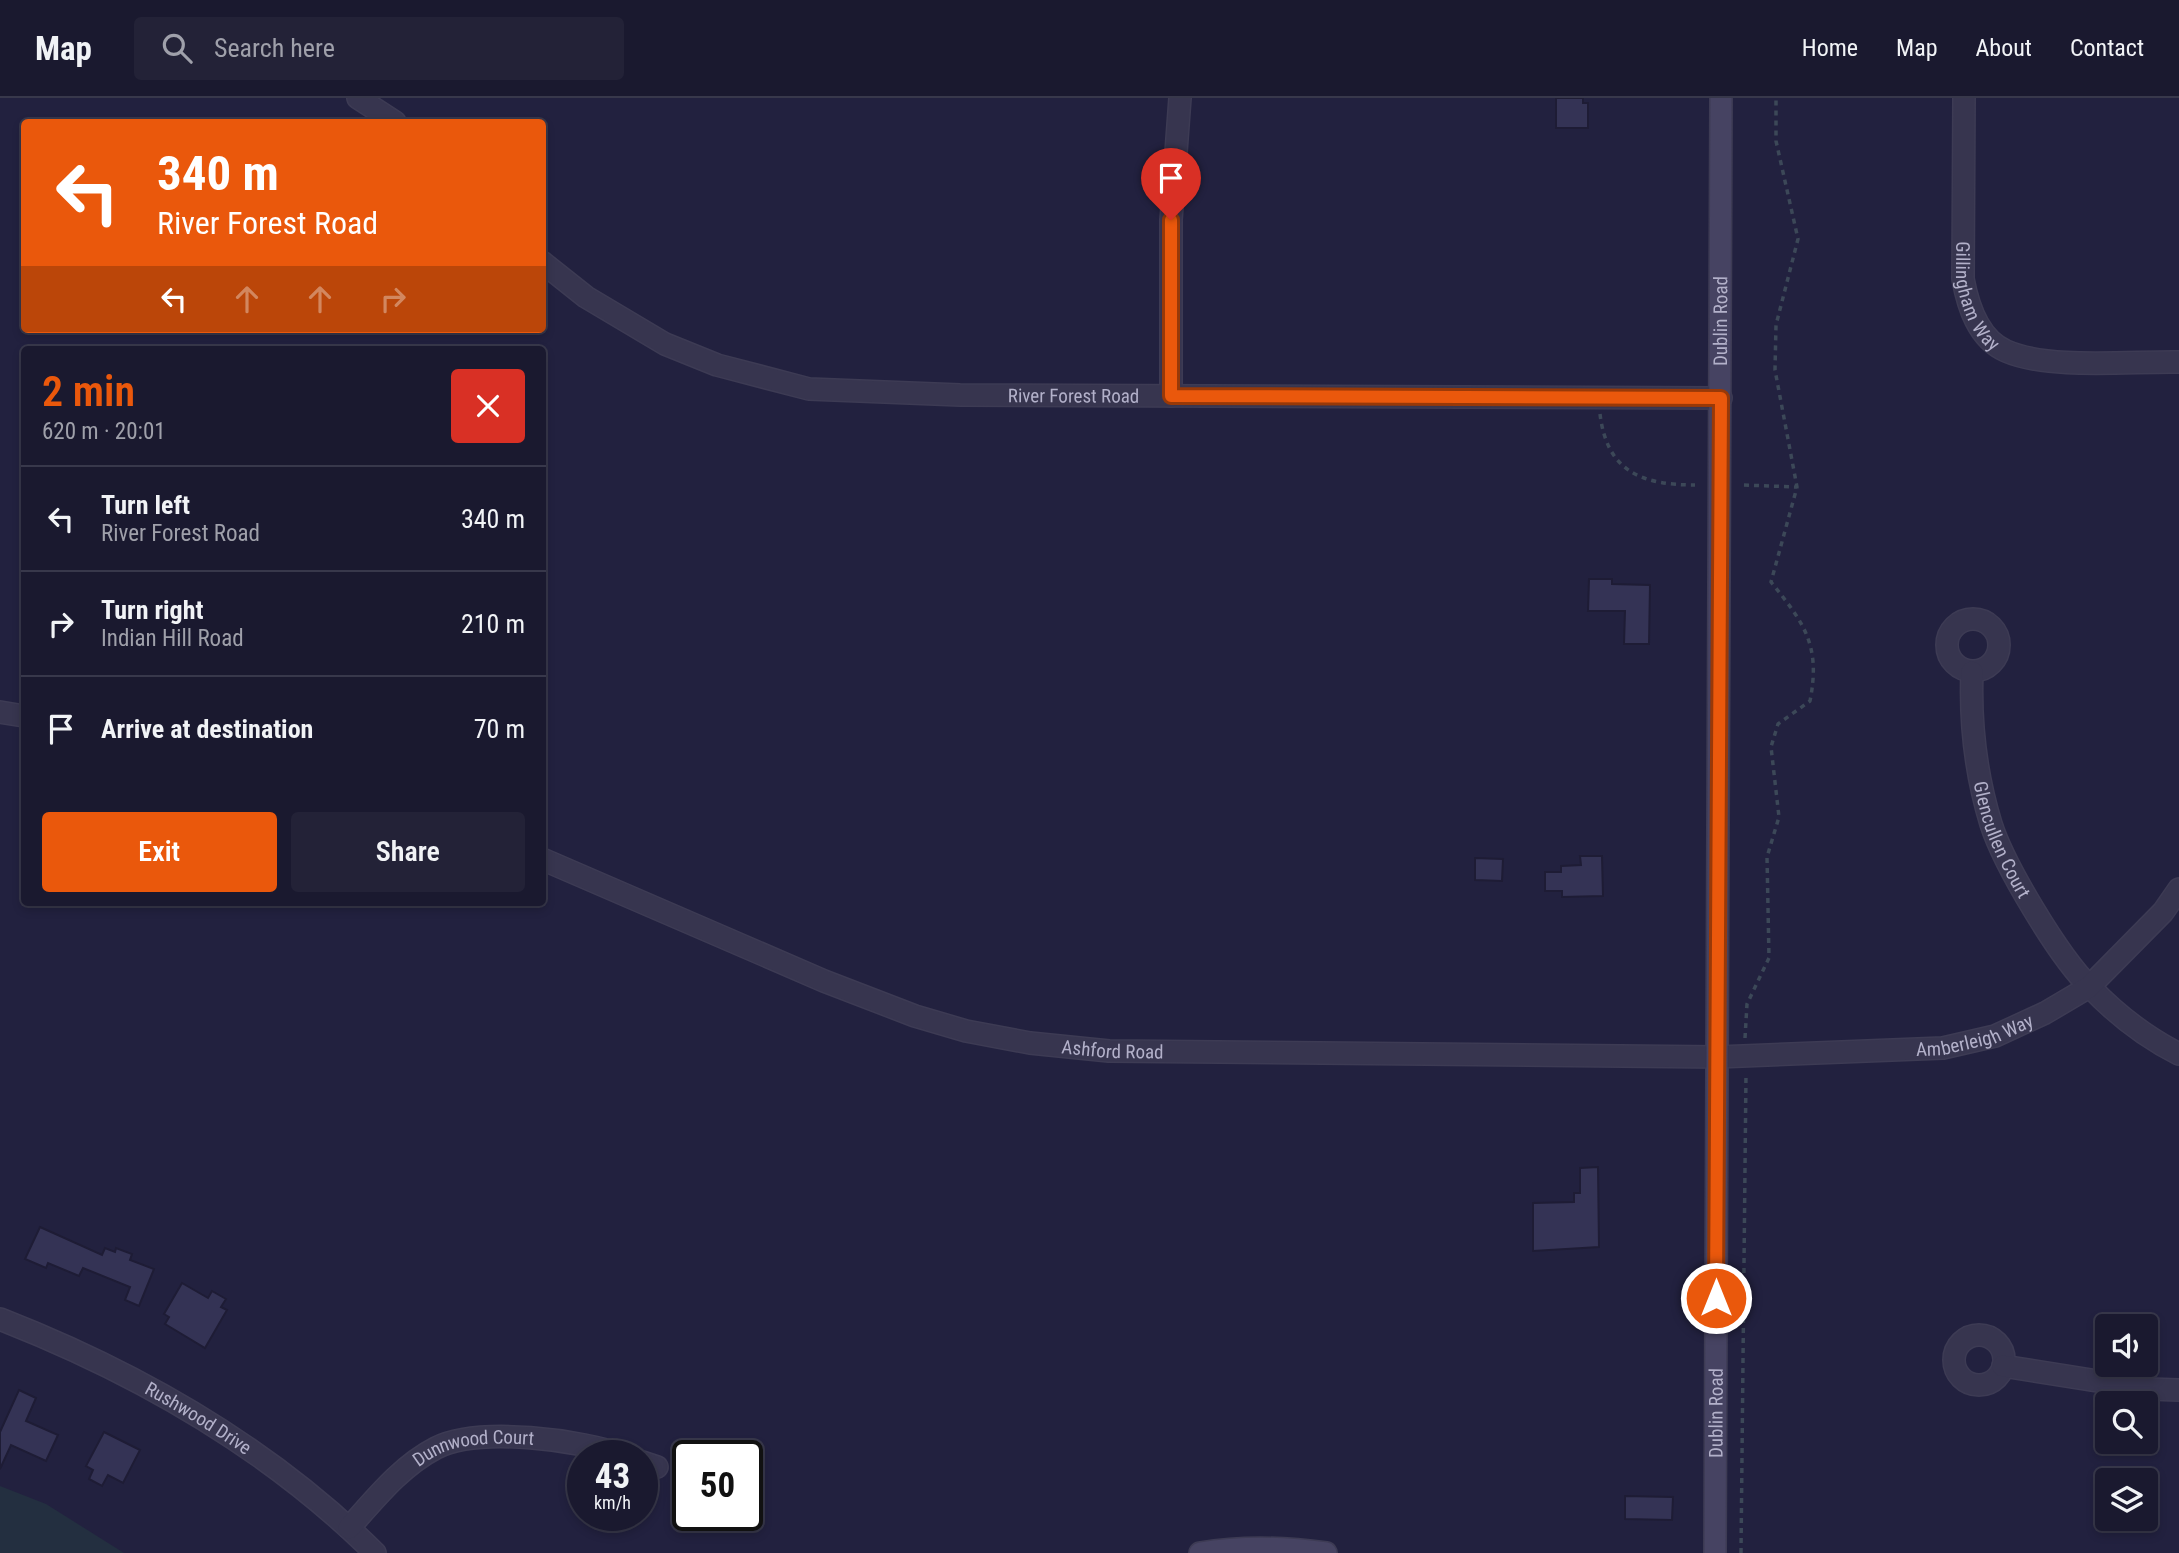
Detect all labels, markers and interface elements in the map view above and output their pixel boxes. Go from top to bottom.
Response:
search box [134,17,624,80]
text: Map [35,29,92,68]
icon: search [158,29,196,67]
text: Search here [214,33,335,63]
text: Home [1802,34,1858,62]
text: Map [1896,34,1938,62]
text: About [1976,34,2032,62]
text: Contact [2070,34,2144,62]
text: 340 m [157,145,279,202]
icon: left [42,147,133,238]
pin [1141,148,1201,220]
icon: arrive [1152,159,1190,197]
text: River Forest Road [157,204,378,242]
street label: Gillingham Way [1951,241,2005,356]
street label: Dublin Road [1708,276,1732,366]
icon: left [155,280,193,318]
icon: ahead [228,280,266,318]
icon: ahead [301,280,339,318]
icon: right [374,280,412,318]
text: 2 min [42,367,135,416]
button: close [451,369,525,443]
street label: River Forest Road [1008,384,1139,407]
text: 620 m · 20:01 [42,418,166,445]
text: Turn left [101,490,190,520]
icon: left [42,500,80,538]
text: 340 m [461,504,525,534]
text: River Forest Road [101,520,260,547]
text: Turn right [101,595,203,625]
icon: right [42,605,80,643]
text: 210 m [461,609,525,639]
text: Indian Hill Road [101,625,244,652]
icon: arrive [42,710,80,748]
text: Arrive at destination [101,714,313,744]
text: 70 m [474,714,525,744]
street label: Glencullen Court [1969,779,2036,902]
button: Exit [42,812,277,892]
button: Share [291,812,525,892]
street label: Amberleigh Way [1915,1009,2037,1061]
street label: Ashford Road [1061,1035,1164,1063]
position arrow [1679,1261,1753,1335]
map controls [2095,1314,2158,1531]
button: sound [2095,1314,2158,1377]
street label: Dublin Road [1704,1368,1727,1458]
street label: Rushwood Drive [141,1377,256,1459]
button: search [2095,1391,2158,1454]
street label: Dunnwood Court [408,1425,535,1471]
speed limit sign: 50 [672,1440,763,1531]
text: 43 [595,1456,630,1497]
button: layers [2095,1468,2158,1531]
text: km/h [594,1492,631,1513]

